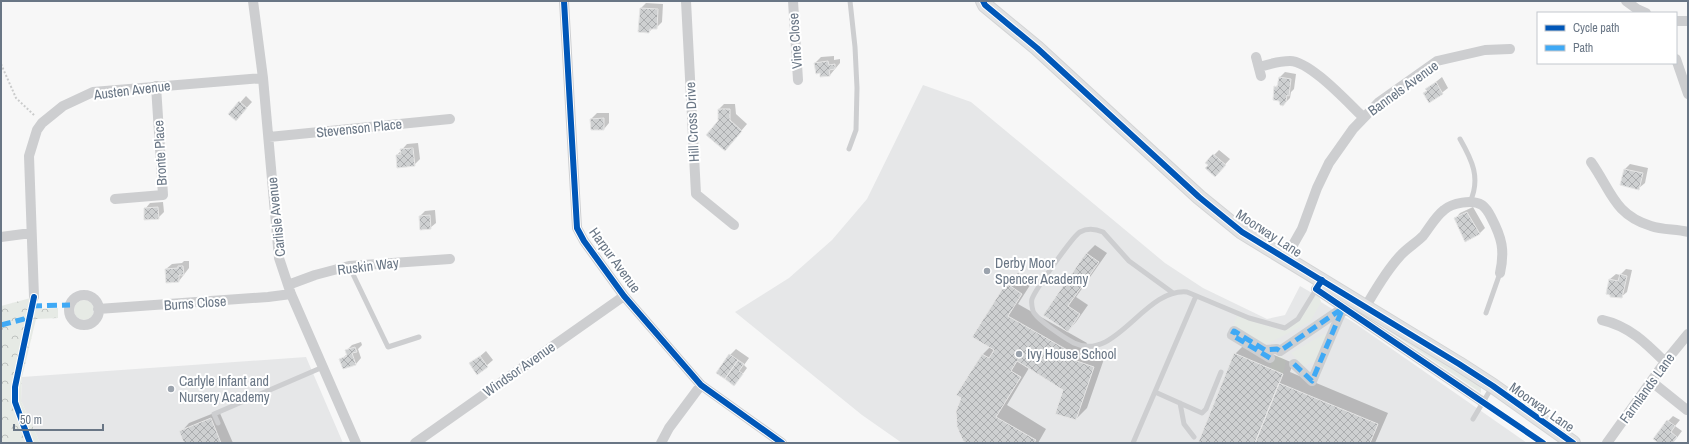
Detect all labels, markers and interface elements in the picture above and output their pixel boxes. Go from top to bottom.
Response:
street label: Vine Close [784,12,806,70]
legend [1537,12,1677,64]
text: Cycle path [1573,20,1620,36]
text: Path [1573,40,1593,56]
street label: Bannels Avenue [1364,56,1442,120]
street label: Austen Avenue [92,76,171,104]
street label: Hill Cross Drive [681,81,703,163]
street label: Stevenson Place [315,115,403,141]
street label: Bronte Place [149,120,171,186]
street label: Carlisle Avenue [263,176,289,258]
street label: Moorway Lane [1233,205,1305,261]
street label: Harpur Avenue [585,224,645,296]
street label: Ruskin Way [336,253,400,279]
place label: Derby Moor Spencer Academy [995,254,1088,288]
marker: Derby Moor Spencer Academy [982,266,992,276]
street label: Burns Close [163,292,227,314]
street label: Windsor Avenue [479,338,559,400]
place label: Ivy House School [1027,345,1116,363]
marker: Ivy House School [1014,349,1024,359]
street label: Farmlands Lane [1616,349,1678,427]
place label: Carlyle Infant and Nursery Academy [179,372,270,406]
street label: Moorway Lane [1506,378,1578,436]
marker: Carlyle Infant and Nursery Academy [166,384,176,394]
scale bar [14,406,103,432]
text: 50 m [20,412,42,428]

